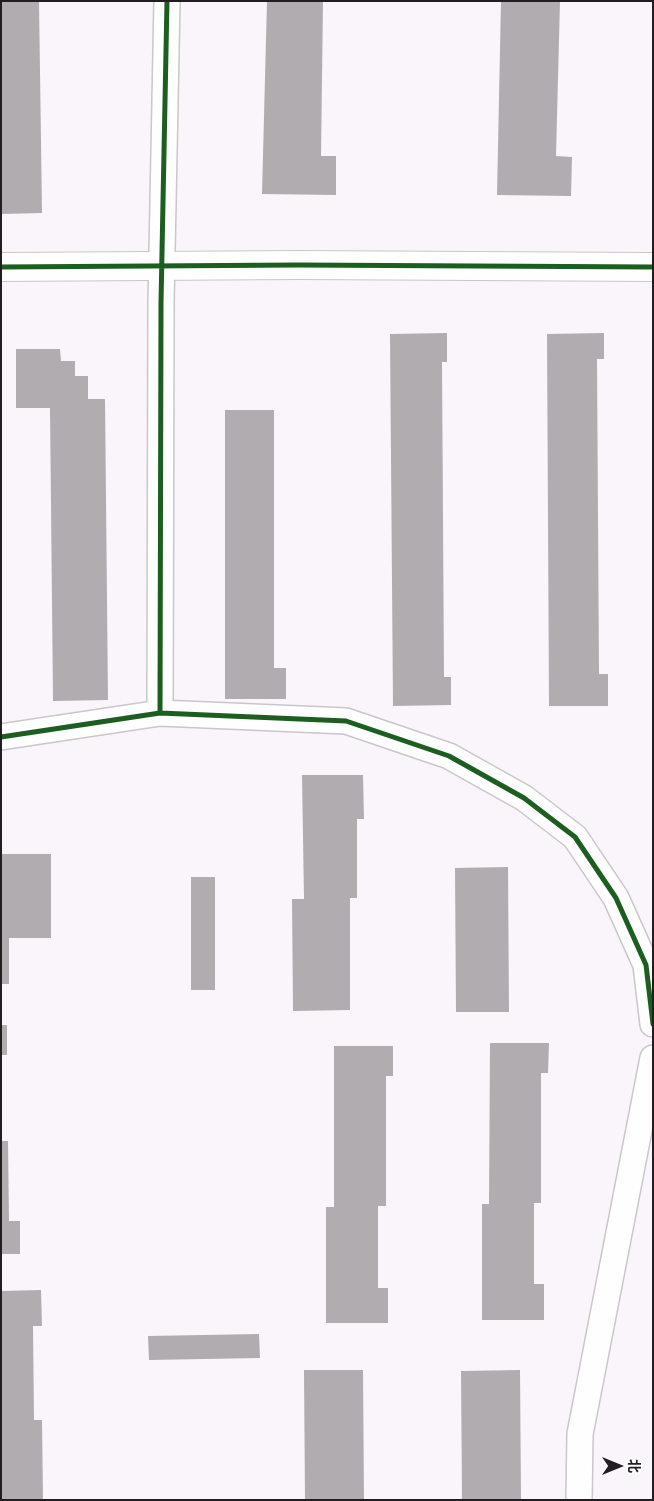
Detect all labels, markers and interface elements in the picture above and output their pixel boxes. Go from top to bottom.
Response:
north arrow [594,1441,644,1491]
text: 北 [625,1459,643,1473]

